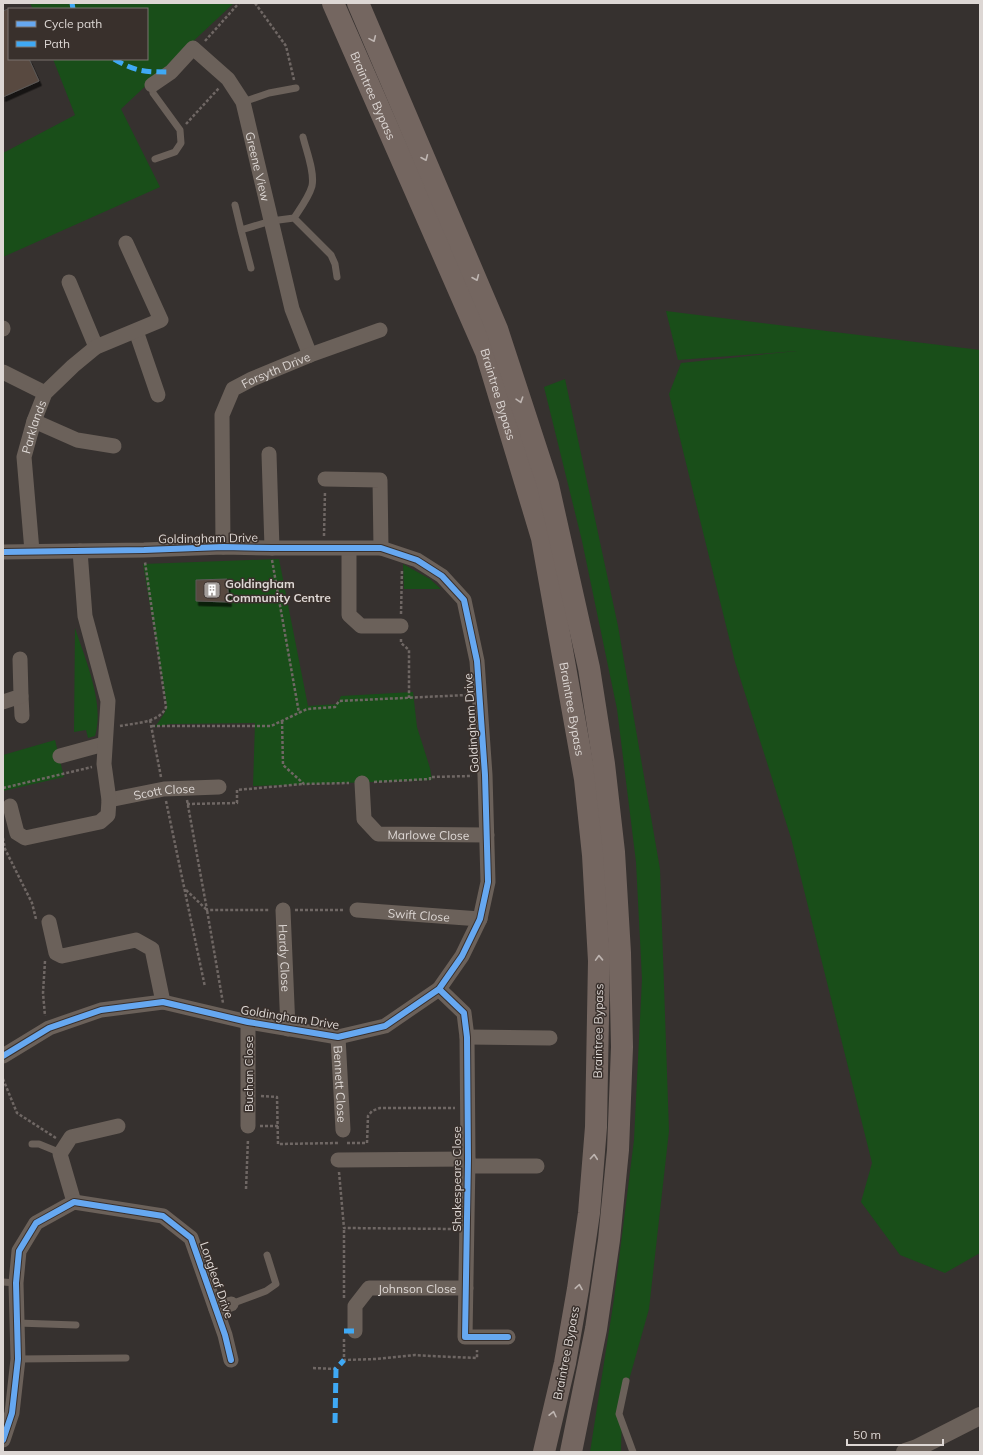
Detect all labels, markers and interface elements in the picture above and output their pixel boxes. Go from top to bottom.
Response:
legend [8,8,148,60]
text: Cycle path [44,16,102,31]
one-way arrow [369,35,377,42]
text: Path [44,36,70,51]
street label: Braintree Bypass [348,49,400,142]
street label: Greene View [243,130,274,203]
one-way arrow [420,154,428,162]
one-way arrow [471,274,479,281]
street label: Braintree Bypass [478,346,520,442]
street label: Forsyth Drive [238,348,312,391]
one-way arrow [516,396,524,403]
street label: Parklands [18,398,49,455]
street label: Goldingham Drive [158,530,258,546]
place label: Goldingham Community Centre [225,576,331,605]
building icon: Goldingham Community Centre [202,580,222,600]
street label: Braintree Bypass [557,661,588,757]
street label: Goldingham Drive [460,673,482,773]
street label: Scott Close [132,780,195,802]
street label: Marlowe Close [387,827,469,842]
street label: Swift Close [387,905,450,924]
street label: Hardy Close [276,924,294,992]
one-way arrow [594,955,603,961]
street label: Braintree Bypass [590,983,606,1079]
street label: Goldingham Drive [240,1002,340,1032]
street label: Buchan Close [241,1036,256,1112]
street label: Bennett Close [331,1045,350,1123]
street label: Shakespeare Close [449,1126,464,1232]
one-way arrow [589,1154,598,1160]
street label: Longleaf Drive [197,1240,237,1320]
street label: Johnson Close [378,1281,456,1296]
one-way arrow [574,1283,583,1290]
street label: Braintree Bypass [550,1305,582,1401]
one-way arrow [549,1411,557,1417]
scale bar [847,1421,943,1447]
text: 50 m [853,1427,881,1442]

